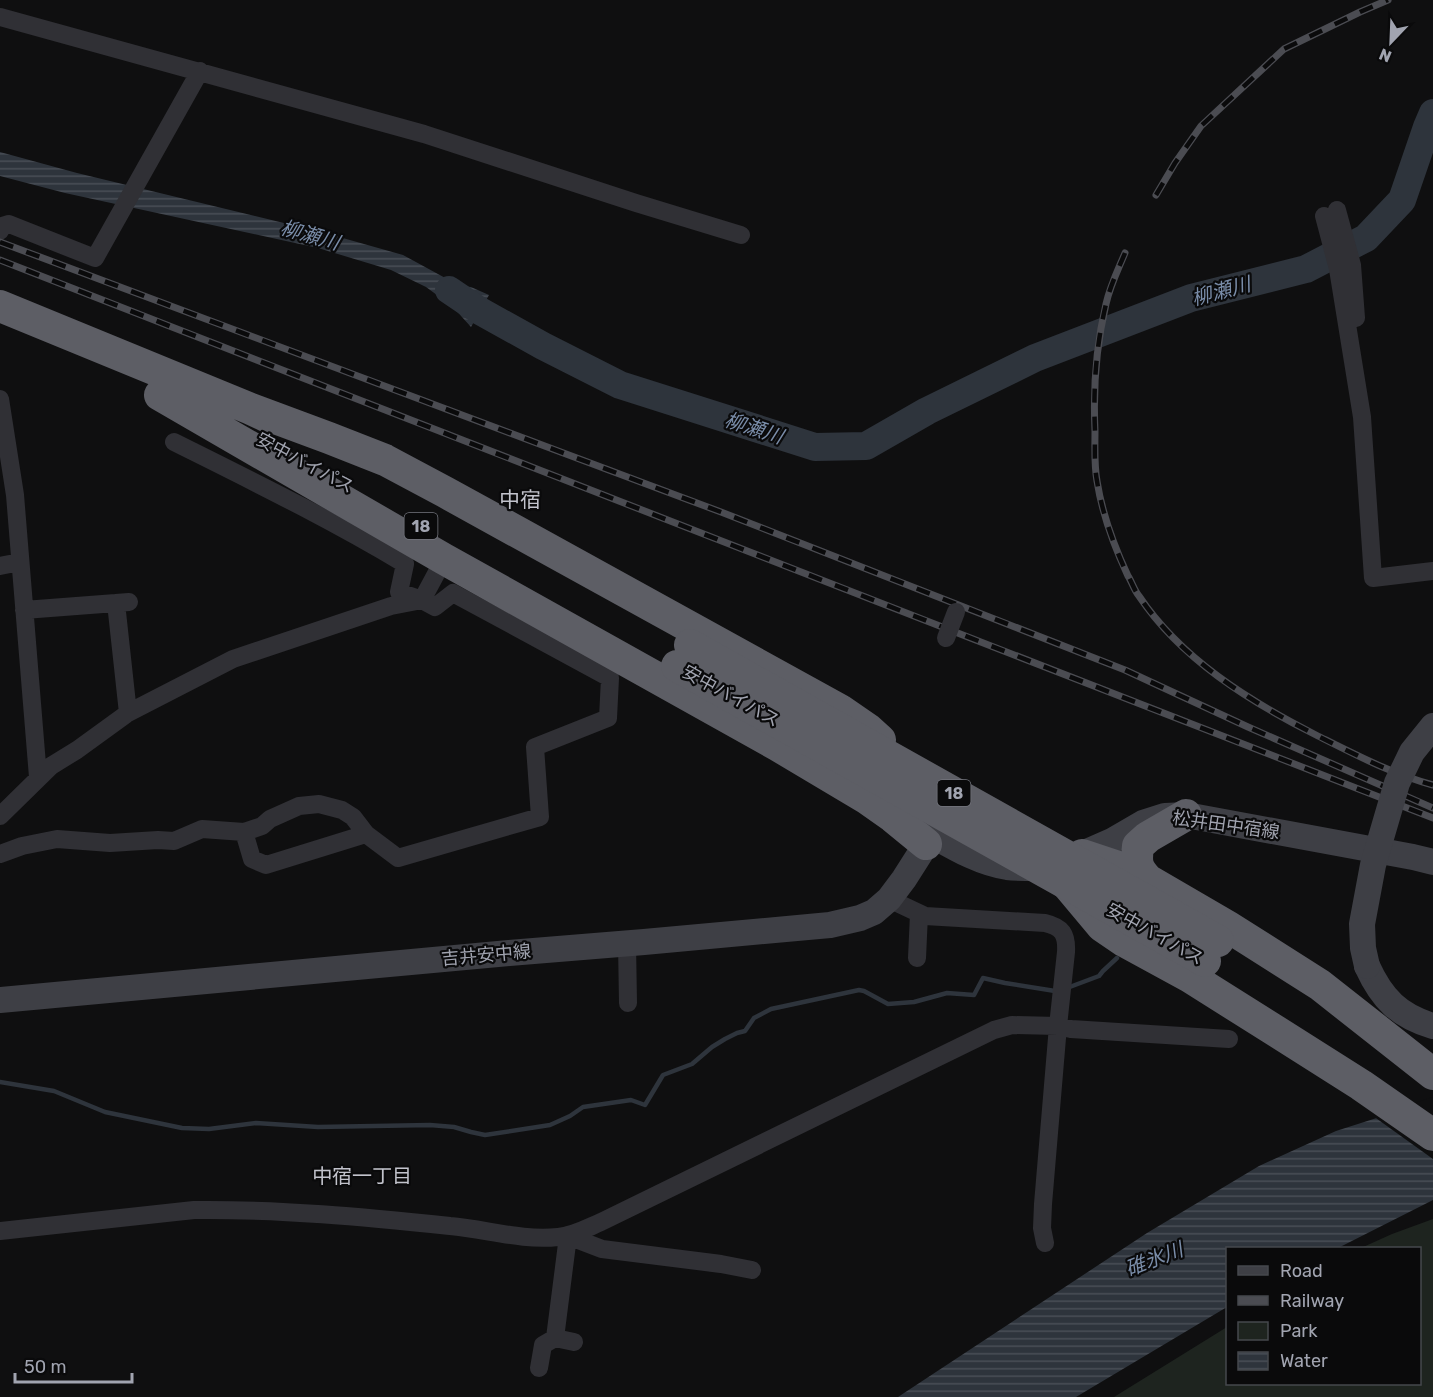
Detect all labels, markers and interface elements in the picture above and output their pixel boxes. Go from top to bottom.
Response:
north arrow [1361,12,1421,72]
text: N [1376,44,1394,66]
water label: 柳瀬川 [278,215,344,255]
water label: 柳瀬川 [1189,271,1255,310]
water label: 柳瀬川 [722,407,788,449]
street label: 安中バイパス [252,428,358,498]
district label: 中宿 [499,487,541,512]
road number: 18 [404,513,438,539]
street label: 安中バイパス [679,660,783,732]
road number: 18 [938,780,970,806]
street label: 松井田中宿線 [1171,807,1281,843]
street label: 安中バイパス [1103,898,1207,970]
street label: 吉井安中線 [440,940,532,970]
district label: 中宿一丁目 [312,1164,412,1188]
water label: 碓氷川 [1122,1236,1188,1281]
legend [1226,1247,1421,1385]
text: Road [1280,1260,1323,1282]
text: Railway [1280,1290,1344,1312]
text: Park [1280,1320,1318,1342]
scale bar [15,1346,132,1384]
text: Water [1280,1350,1328,1372]
text: 50 m [24,1356,67,1378]

